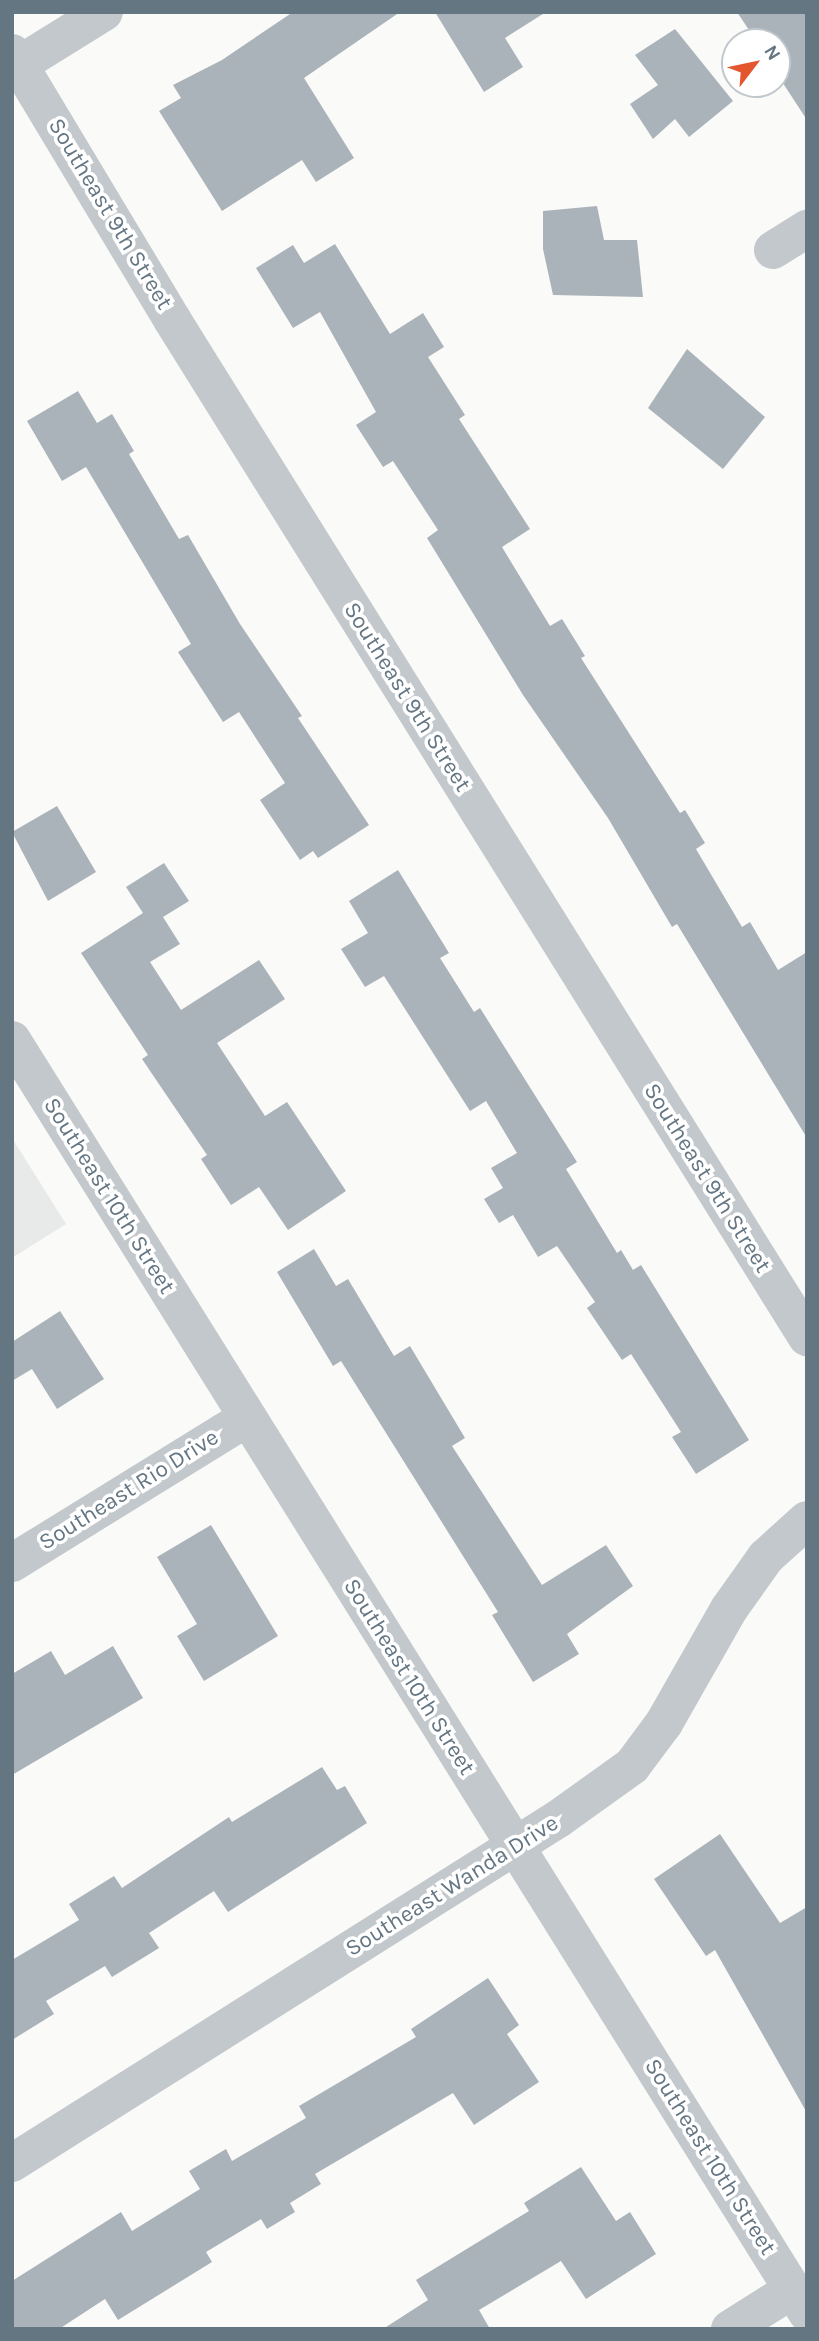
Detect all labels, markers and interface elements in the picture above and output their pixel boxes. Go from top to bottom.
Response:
north arrow [721,28,791,98]
text: N [759,41,785,65]
street label: Southeast 9th Street [42,113,178,315]
street label: Southeast 9th Street [338,597,476,797]
street label: Southeast 9th Street [638,1078,776,1278]
street label: Southeast 10th Street [37,1093,181,1299]
street label: Southeast Rio Drive [34,1424,224,1556]
street label: Southeast 10th Street [337,1574,481,1780]
street label: Southeast Wanda Drive [341,1809,563,1963]
street label: Southeast 10th Street [638,2054,782,2260]

